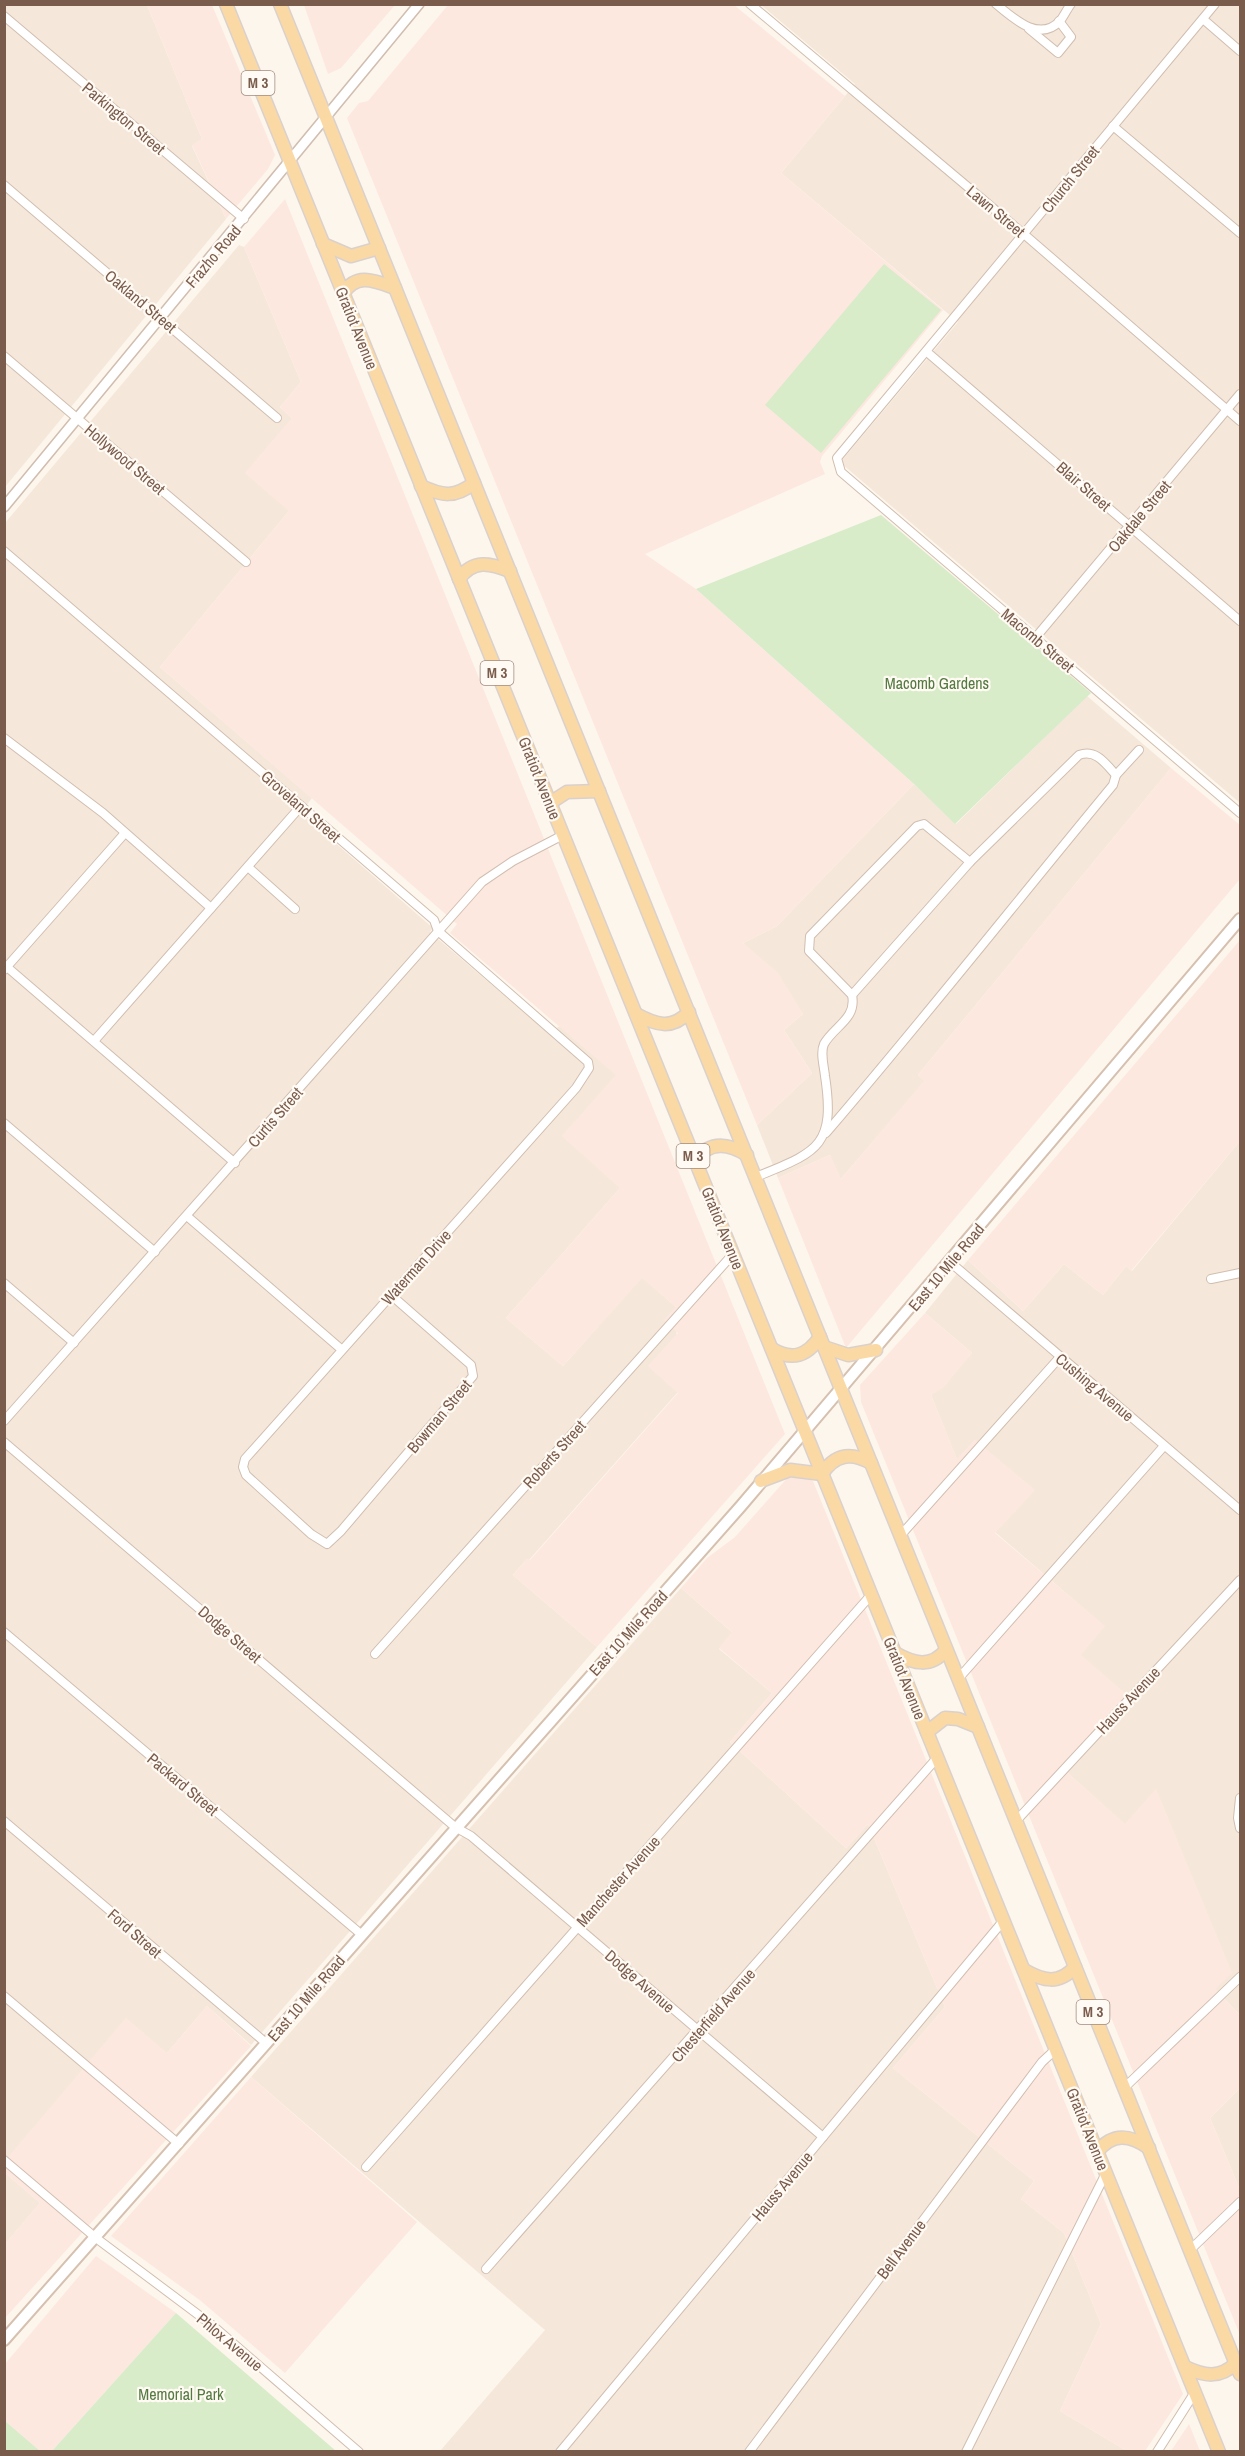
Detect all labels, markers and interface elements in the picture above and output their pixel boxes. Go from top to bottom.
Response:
road number: M 3 [242,71,274,95]
street label: Parkington Street [78,77,170,159]
street label: Church Street [1036,140,1104,217]
street label: Lawn Street [962,180,1030,242]
street label: Frazho Road [180,220,246,292]
street label: Oakland Street [100,264,182,338]
street label: Gratiot Avenue [330,283,384,373]
street label: Hollywood Street [80,419,170,500]
street label: Blair Street [1052,456,1116,516]
street label: Oakdale Street [1102,475,1176,557]
street label: Macomb Street [997,603,1079,677]
road number: M 3 [480,661,514,685]
park label: Macomb Gardens [885,672,989,694]
street label: Gratiot Avenue [513,733,567,823]
street label: Groveland Street [256,765,346,847]
street label: Curtis Street [243,1082,308,1152]
road number: M 3 [676,1144,710,1168]
street label: Gratiot Avenue [696,1183,750,1273]
street label: East 10 Mile Road [903,1219,989,1315]
street label: Waterman Drive [376,1224,456,1310]
street label: Cushing Avenue [1051,1348,1139,1426]
street label: Bowman Street [402,1374,476,1457]
street label: Roberts Street [518,1415,591,1493]
street label: East 10 Mile Road [584,1586,672,1680]
street label: Dodge Street [194,1600,267,1668]
street label: Gratiot Avenue [878,1633,932,1723]
street label: Hauss Avenue [1091,1662,1165,1738]
street label: Packard Street [143,1748,224,1821]
street label: Manchester Avenue [571,1831,665,1931]
street label: Ford Street [103,1903,167,1963]
street label: Dodge Avenue [600,1945,680,2017]
street label: East 10 Mile Road [262,1950,350,2046]
street label: Chesterfield Avenue [666,1963,760,2067]
road number: M 3 [1076,2000,1110,2024]
street label: Gratiot Avenue [1061,2084,1115,2174]
street label: Hauss Avenue [746,2147,818,2225]
street label: Bell Avenue [871,2215,931,2283]
street label: Phlox Avenue [192,2308,268,2376]
park label: Memorial Park [138,2383,224,2405]

